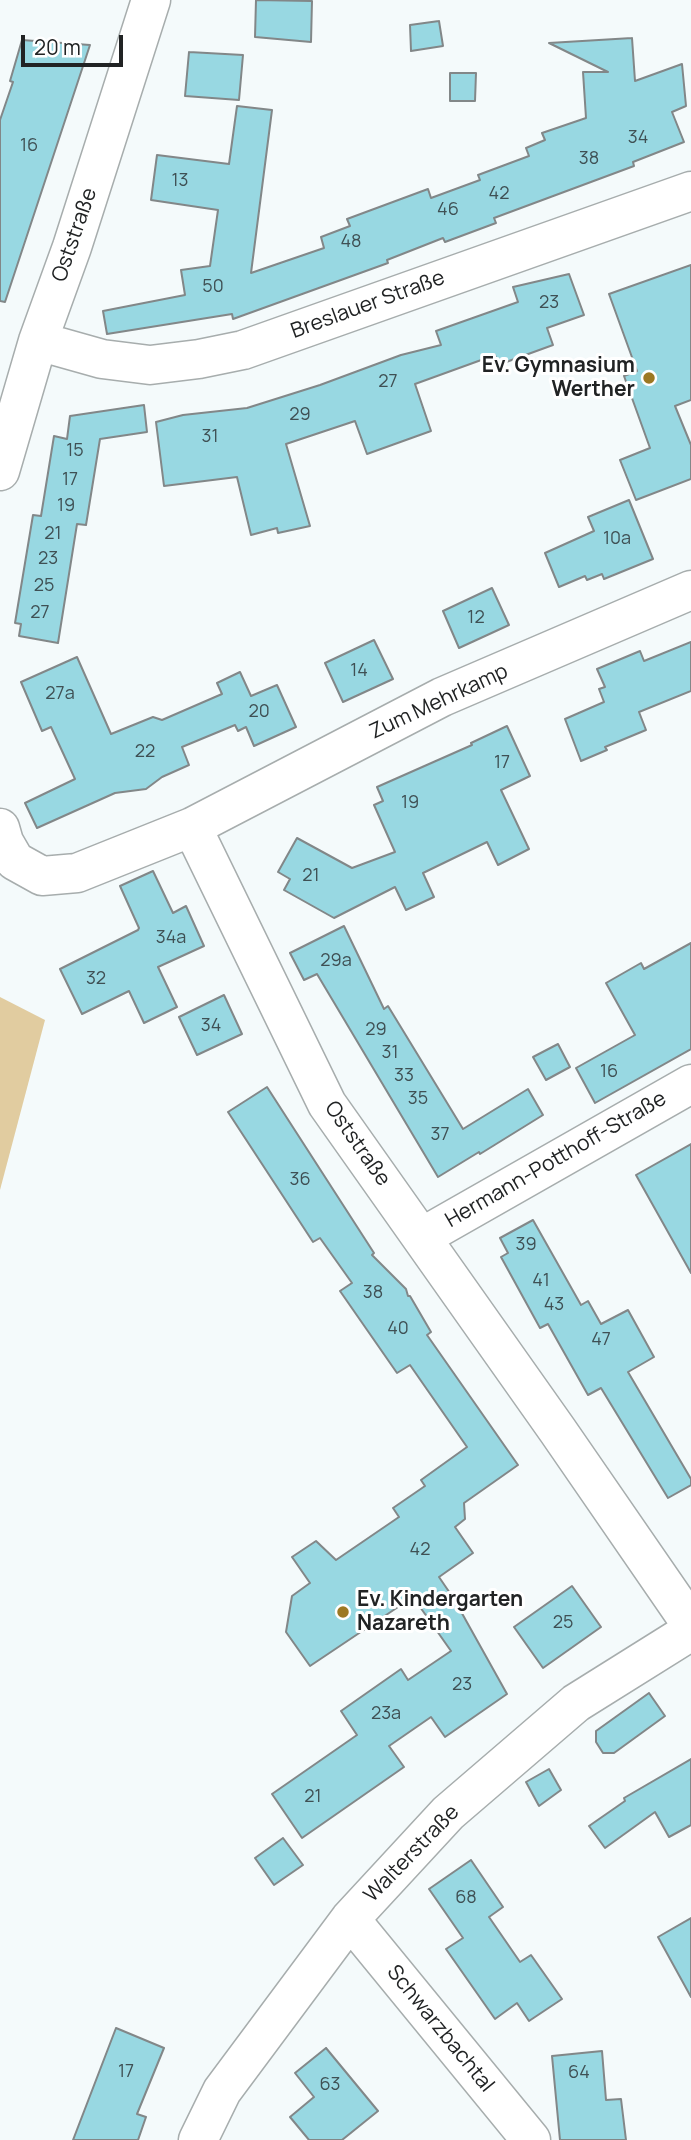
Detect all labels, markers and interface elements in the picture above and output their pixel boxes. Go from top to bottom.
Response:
scale bar [24,21,126,65]
text: 20 m [34,33,81,61]
house number: 34 [628,127,648,149]
house number: 16 [20,135,38,157]
house number: 38 [579,148,599,170]
house number: 13 [172,170,188,192]
house number: 42 [489,183,509,205]
street label: Oststraße [47,185,103,285]
house number: 46 [437,199,459,221]
house number: 48 [340,231,362,253]
street label: Breslauer Straße [288,266,448,344]
house number: 50 [202,276,224,298]
house number: 23 [539,292,559,314]
place label: Ev. Gymnasium Werther [482,353,635,403]
marker: Ev. Gymnasium Werther [641,370,657,386]
house number: 27 [378,371,398,393]
house number: 29 [289,404,311,426]
house number: 31 [202,426,218,448]
house number: 15 [66,440,84,462]
house number: 17 [62,469,78,491]
house number: 19 [57,495,75,517]
house number: 21 [44,523,62,545]
house number: 10a [603,528,631,550]
house number: 23 [38,548,58,570]
house number: 25 [34,575,54,597]
house number: 27 [30,602,50,624]
house number: 12 [467,607,485,629]
street label: Zum Mehrkamp [366,659,512,745]
house number: 14 [350,660,368,682]
house number: 27a [45,683,75,705]
house number: 20 [248,701,270,723]
house number: 22 [135,741,155,763]
house number: 17 [494,752,510,774]
house number: 19 [401,792,419,814]
house number: 21 [302,865,320,887]
house number: 34a [156,927,186,949]
house number: 29a [320,950,352,972]
house number: 32 [86,968,106,990]
house number: 34 [201,1015,221,1037]
house number: 29 [365,1019,387,1041]
house number: 31 [382,1042,398,1064]
house number: 16 [600,1061,618,1083]
house number: 33 [394,1065,414,1087]
street label: Hermann-Potthoff-Straße [441,1086,671,1234]
house number: 35 [408,1088,428,1110]
street label: Oststraße [319,1097,395,1191]
house number: 37 [431,1124,449,1146]
house number: 36 [289,1169,311,1191]
house number: 39 [515,1234,537,1256]
house number: 41 [532,1270,550,1292]
house number: 38 [363,1282,383,1304]
house number: 43 [544,1294,564,1316]
house number: 40 [387,1318,409,1340]
house number: 47 [591,1329,611,1351]
house number: 42 [410,1539,430,1561]
place label: Ev. Kindergarten Nazareth [357,1587,523,1637]
marker: Ev. Kindergarten Nazareth [335,1604,351,1620]
house number: 25 [553,1612,573,1634]
house number: 23 [452,1674,472,1696]
house number: 23a [371,1703,401,1725]
house number: 21 [304,1786,322,1808]
street label: Walterstraße [359,1800,465,1908]
house number: 68 [455,1887,477,1909]
street label: Schwarzbachtal [381,1960,499,2098]
house number: 17 [118,2061,134,2083]
house number: 64 [568,2062,590,2084]
house number: 63 [319,2074,341,2096]

